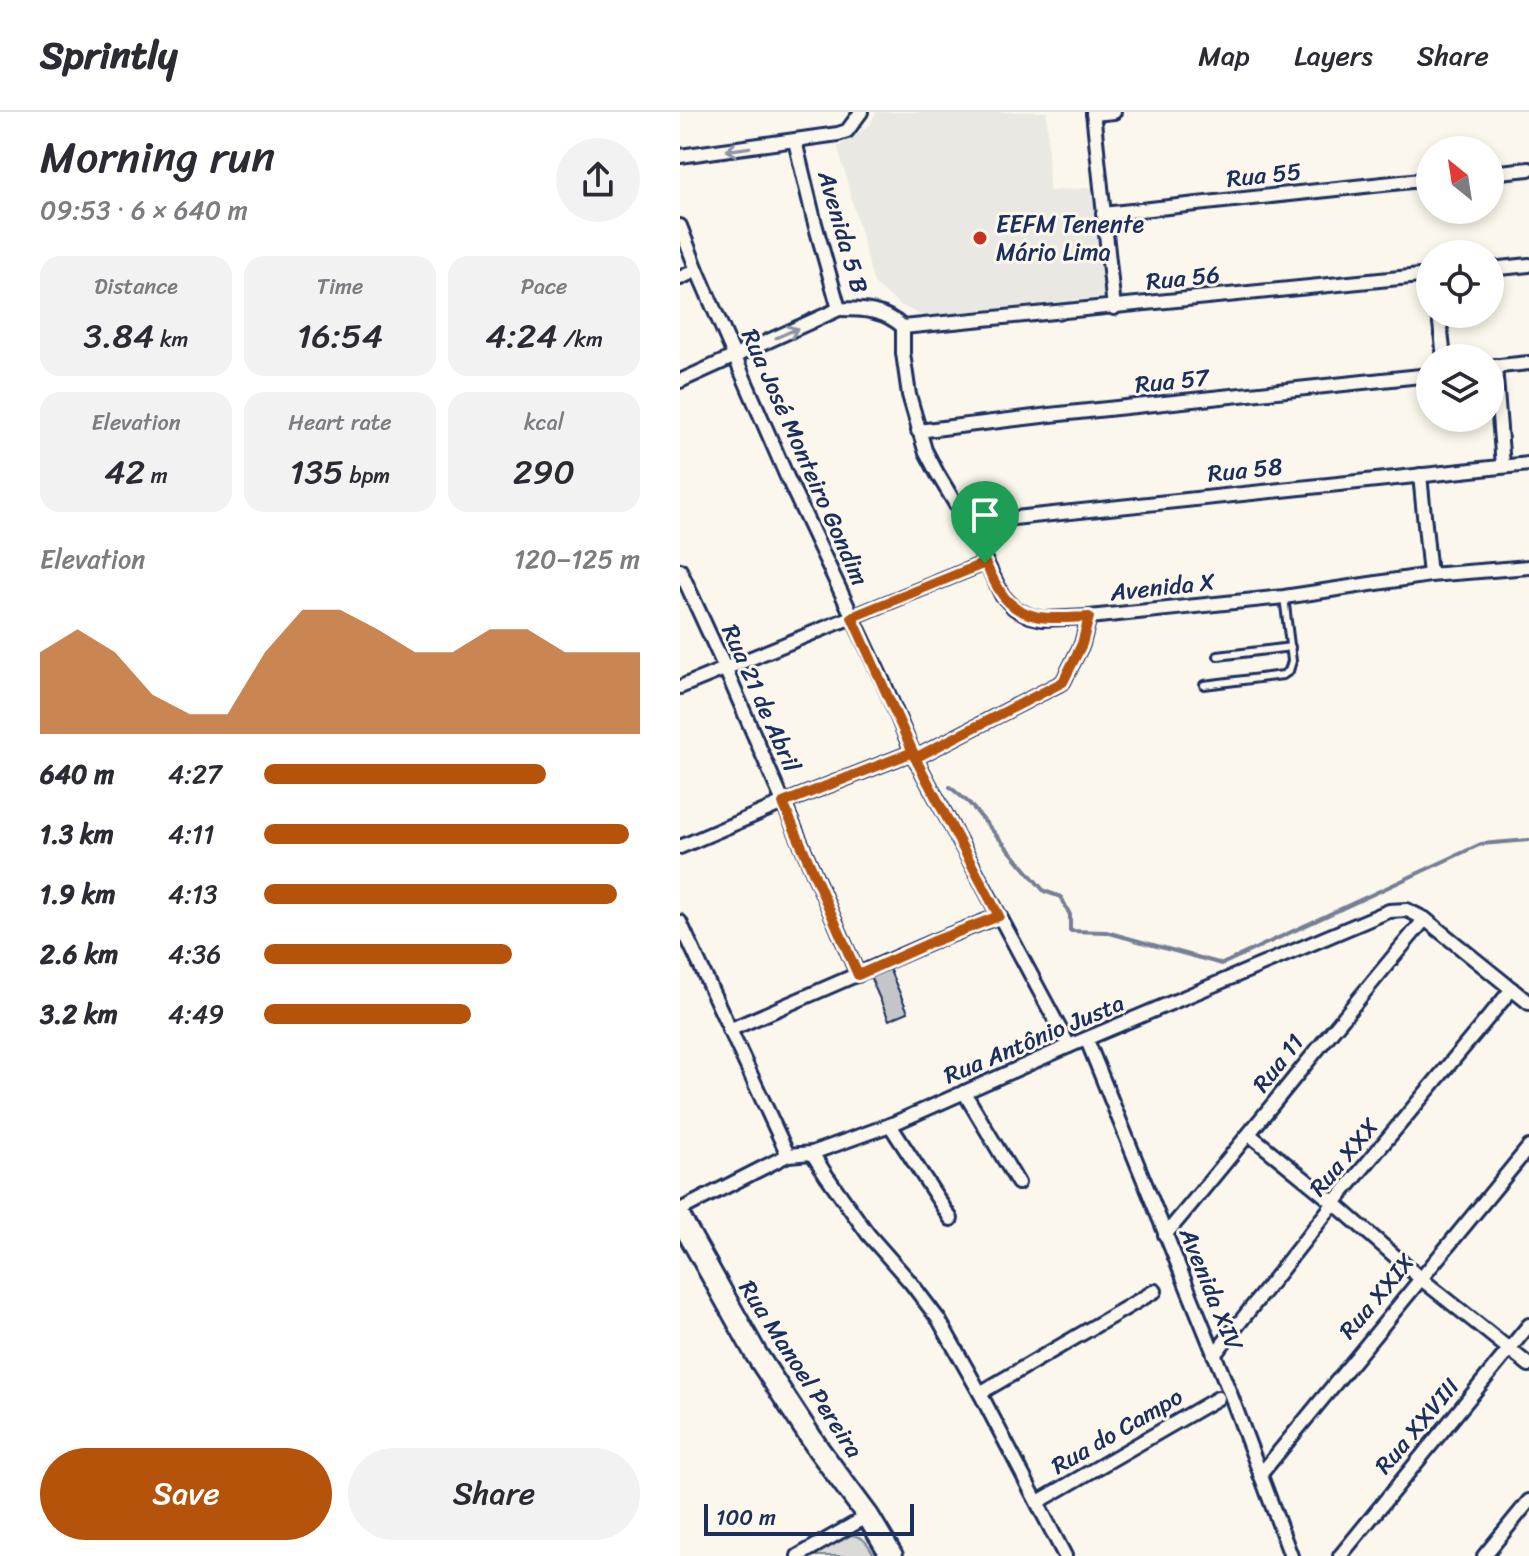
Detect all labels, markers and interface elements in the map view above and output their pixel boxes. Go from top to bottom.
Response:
text: Sprintly [40,22,178,89]
text: Map [1198,31,1250,80]
text: Layers [1294,31,1373,80]
text: Share [1417,31,1489,80]
text: Morning run [40,118,275,196]
north arrow [1416,136,1504,224]
map controls [1416,136,1504,432]
button: share [556,138,640,222]
one-way arrow [726,142,751,157]
street label: Rua 55 [1224,150,1304,200]
street label: Avenida 5 B [805,165,881,298]
text: 09:53 · 6 × 640 m [40,187,248,233]
place label: EEFM Tenente Mário Lima [996,203,1144,273]
marker: EEFM Tenente Mário Lima [971,229,989,247]
button: locate [1416,240,1504,328]
street label: Rua 56 [1144,253,1222,303]
text: Distance [94,267,178,306]
text: Time [317,267,363,306]
text: Pace [521,267,567,306]
text: 3.84 [84,306,154,366]
text: 16:54 [297,306,383,366]
text: 4:24 [485,306,558,366]
text: km [154,320,189,359]
text: /km [558,320,603,359]
street label: Rua José Monteiro Gondim [729,322,881,592]
one-way arrow [774,324,799,339]
button: layers [1416,344,1504,432]
street label: Rua 57 [1133,356,1212,406]
text: Elevation [91,403,181,442]
text: Heart rate [288,403,392,442]
text: kcal [524,403,564,442]
text: 42 [104,442,145,502]
text: 135 [290,442,344,502]
text: 290 [513,442,575,502]
street label: Rua 58 [1206,445,1284,495]
text: m [145,456,168,495]
text: bpm [344,456,390,495]
pin [951,481,1019,563]
icon: arrive [963,493,1007,537]
text: Elevation [40,536,145,582]
text: 120–125 m [514,536,640,582]
street label: Avenida X [1107,561,1218,614]
street label: Rua 21 de Abril [710,617,813,780]
text: 640 m [40,751,114,797]
text: 4:27 [168,751,222,797]
text: 1.3 km [40,811,114,857]
text: 4:11 [168,811,214,857]
text: 1.9 km [40,871,116,917]
text: 4:13 [168,871,218,917]
text: 2.6 km [40,931,118,977]
text: 4:36 [168,931,221,977]
street label: Rua Antônio Justa [937,982,1131,1096]
text: 3.2 km [40,991,118,1037]
text: 4:49 [168,991,224,1037]
street label: Rua 11 [1241,1024,1315,1102]
street label: Rua XXX [1298,1108,1390,1206]
street label: Avenida XIV [1167,1220,1255,1358]
street label: Rua XXIX [1328,1243,1426,1349]
street label: Rua Manoel Pereira [727,1271,875,1467]
street label: Rua XXVIII [1364,1368,1470,1484]
street label: Rua do Campo [1043,1376,1191,1486]
button: Save [40,1448,332,1540]
button: Share [348,1448,640,1540]
text: 100 m [716,1498,776,1537]
scale bar [704,1500,914,1536]

